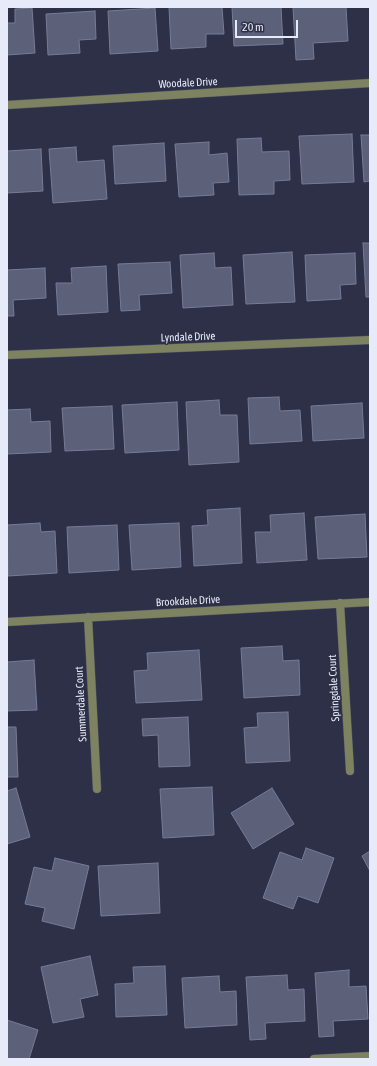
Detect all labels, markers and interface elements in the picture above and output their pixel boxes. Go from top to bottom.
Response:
scale bar [237,12,300,38]
text: 20 m [242,20,264,34]
street label: Woodale Drive [158,75,218,91]
street label: Lyndale Drive [160,329,216,345]
street label: Brookdale Drive [155,593,221,609]
street label: Springdale Court [326,654,342,722]
street label: Summerdale Court [72,666,90,742]

